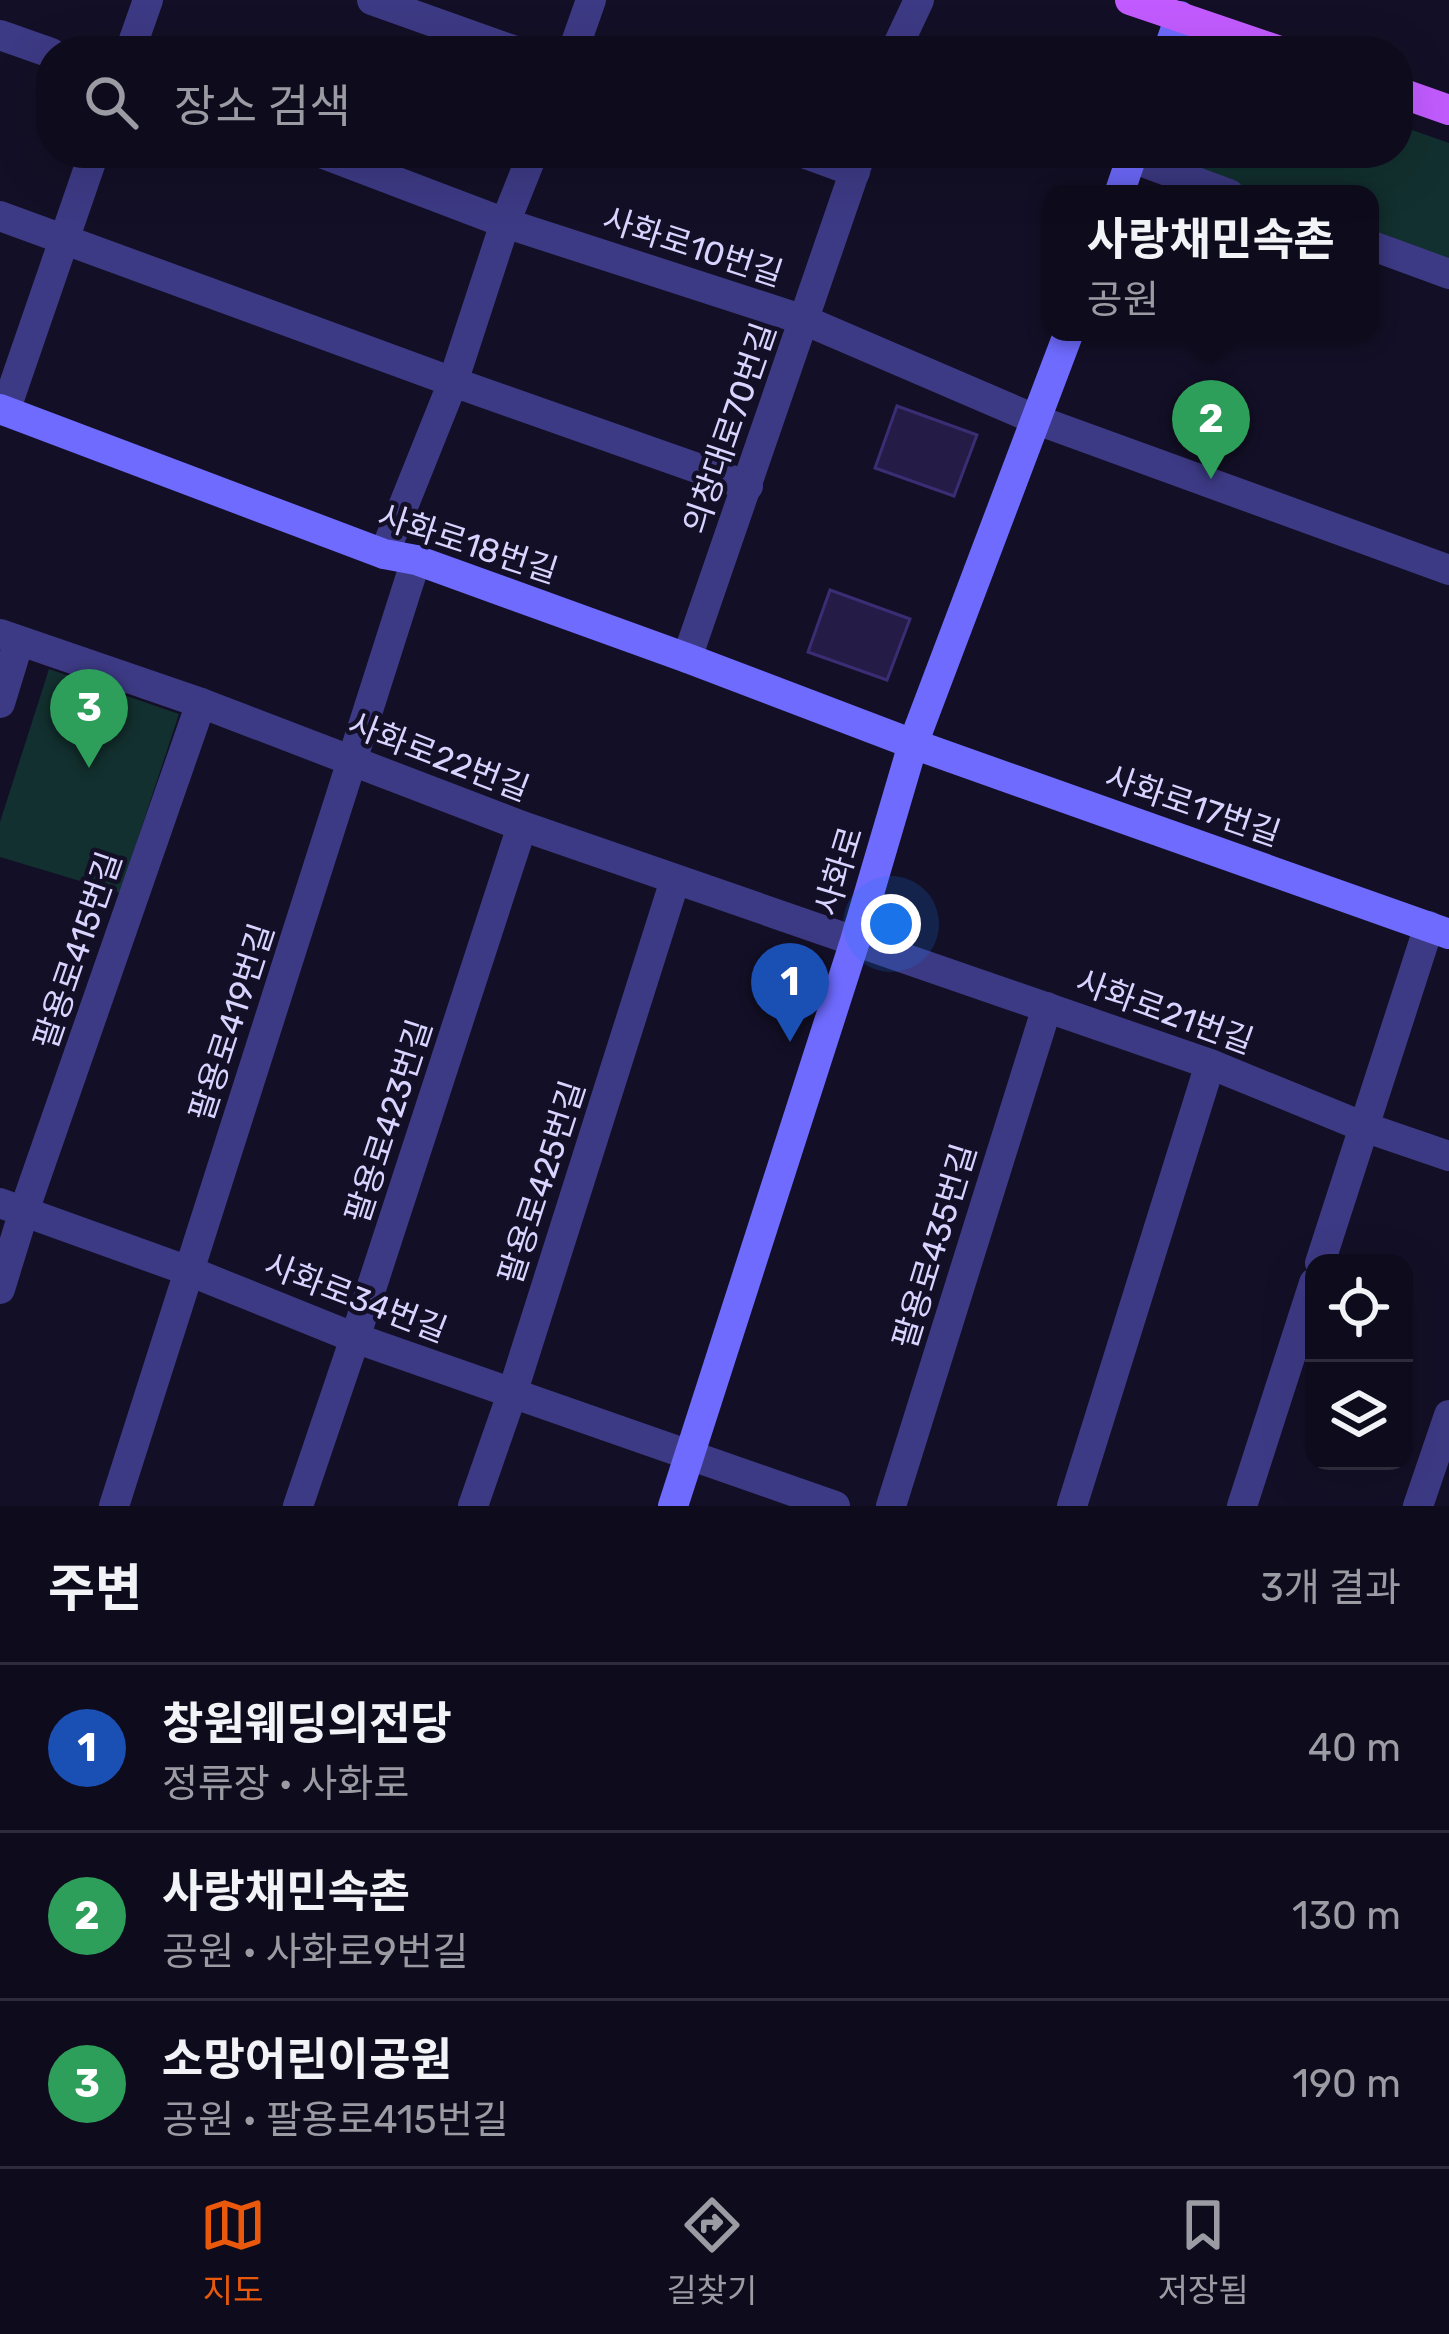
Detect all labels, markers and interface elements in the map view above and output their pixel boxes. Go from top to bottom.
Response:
search box [36,36,1413,168]
icon: search [78,69,144,135]
text: 장소 검색 [174,80,351,133]
popup [1043,185,1379,341]
street label: 사화로10번길 [598,199,788,294]
text: 사랑채민속촌 [1087,213,1335,266]
text: 공원 [1087,277,1159,323]
street label: 의창대로70번길 [675,318,784,539]
pin: 2 [1172,380,1250,479]
street label: 사화로18번길 [373,496,563,591]
pin: 3 [50,669,128,768]
street label: 사화로22번길 [343,704,535,809]
street label: 사화로17번길 [1100,757,1286,854]
street label: 사화로 [807,822,870,920]
street label: 팔용로415번길 [26,847,129,1054]
your location [861,894,921,954]
street label: 팔용로419번길 [181,918,282,1126]
pin: 1 [751,943,829,1042]
street label: 사화로21번길 [1071,961,1259,1061]
street label: 팔용로423번길 [337,1015,440,1228]
street label: 팔용로425번길 [490,1076,593,1289]
street label: 팔용로435번길 [885,1139,984,1353]
street label: 사화로34번길 [259,1245,452,1350]
map controls [1305,1254,1413,1470]
button: locate [1305,1254,1413,1362]
button: layers [1305,1362,1413,1470]
text: 주변 [48,1558,142,1619]
text: 3개 결과 [1260,1565,1401,1611]
text: 창원웨딩의전당 [162,1697,452,1750]
text: 1 [77,1725,97,1771]
text: 40 m [1308,1725,1401,1771]
text: 정류장 · 사화로 [162,1761,409,1807]
text: 사랑채민속촌 [162,1865,410,1918]
text: 2 [74,1893,100,1939]
text: 130 m [1292,1893,1401,1939]
text: 공원 · 사화로9번길 [162,1929,468,1975]
text: 소망어린이공원 [162,2033,452,2086]
text: 3 [74,2061,100,2107]
text: 190 m [1292,2061,1401,2107]
text: 공원 · 팔용로415번길 [162,2097,508,2143]
tab: 지도 [200,2192,266,2312]
tab: 길찾기 [666,2192,757,2312]
tab: 저장됨 [1158,2192,1249,2312]

